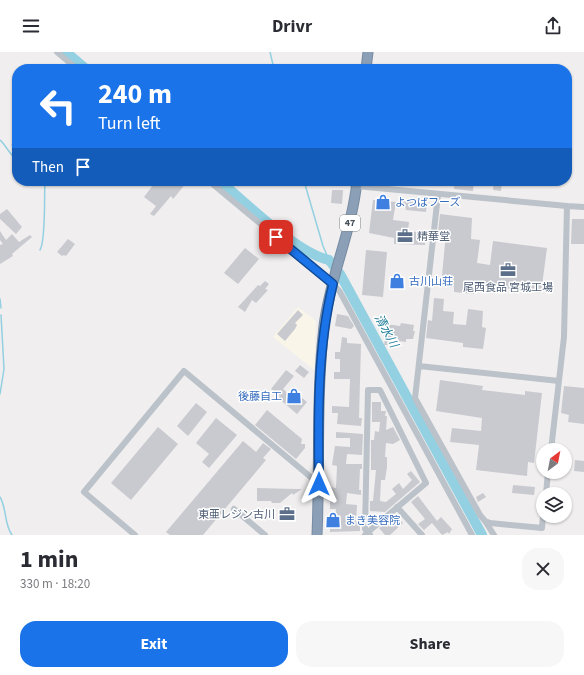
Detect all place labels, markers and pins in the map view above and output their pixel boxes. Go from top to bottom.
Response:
shop icon: よつばフーズ [374,193,392,211]
place label: よつばフーズ [395,195,460,210]
pin [259,220,293,254]
office icon: 精華堂 [396,227,414,245]
place label: 精華堂 [417,229,450,244]
office icon: 尾西食品 宮城工場 [499,261,517,279]
shop icon: 古川山荘 [388,272,406,290]
place label: 古川山荘 [409,274,453,289]
place label: 尾西食品 宮城工場 [463,280,553,295]
shop icon: 後藤自工 [285,387,303,405]
place label: 後藤自工 [238,389,282,404]
office icon: 東亜レジン古川 [278,505,296,523]
place label: 東亜レジン古川 [198,507,275,522]
shop icon: まき美容院 [324,511,342,529]
place label: まき美容院 [345,513,400,528]

